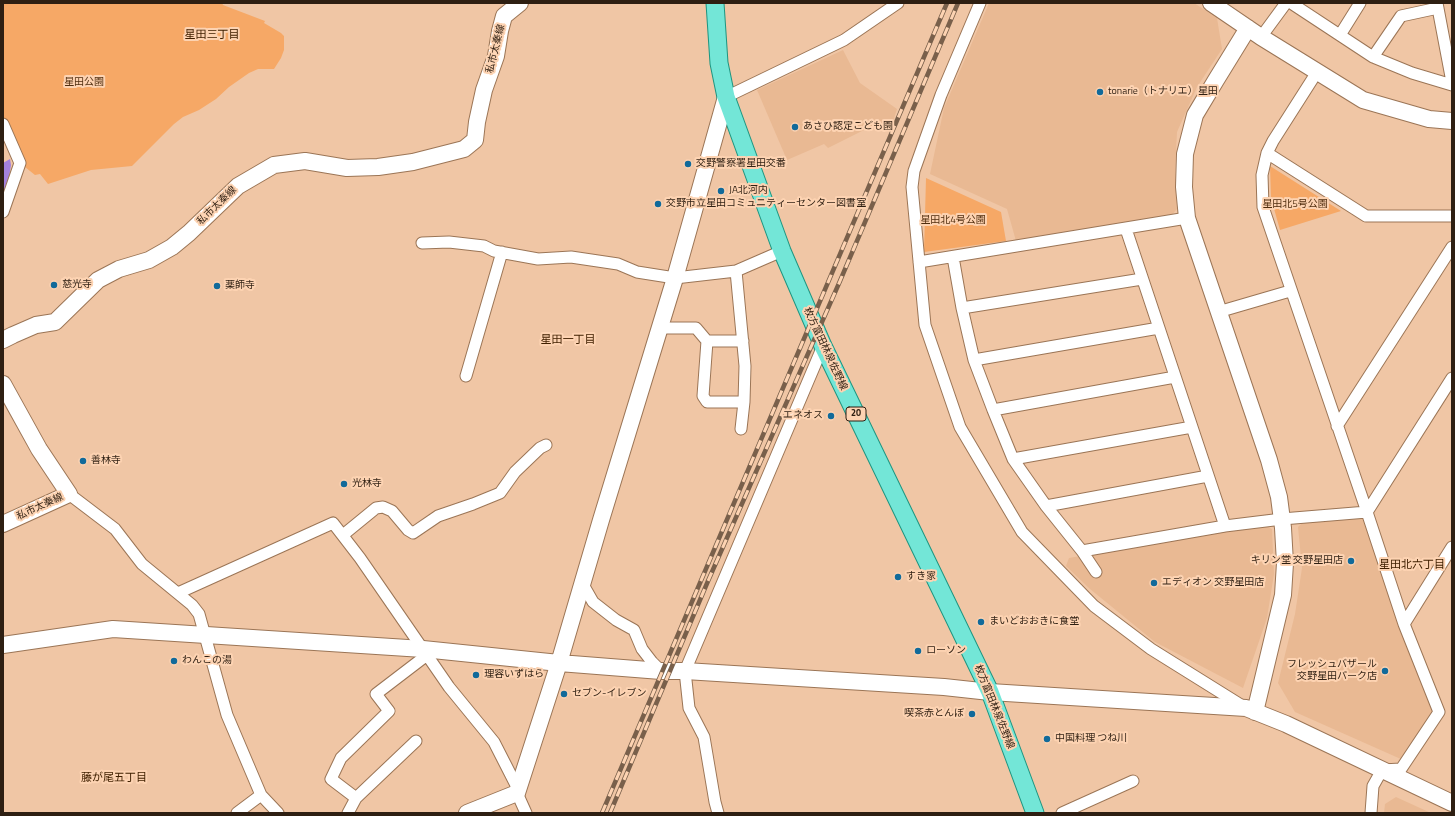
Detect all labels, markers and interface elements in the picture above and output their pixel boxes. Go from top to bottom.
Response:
street label: 私市太秦線 [484,23,508,75]
district label: 星田三丁目 [185,28,239,42]
park label: 星田公園 [64,77,104,89]
place label: tonarie（トナリエ）星田 [1108,86,1218,98]
marker: tonarie（トナリエ）星田 [1095,87,1105,97]
place label: あさひ認定こども園 [803,121,893,133]
marker: あさひ認定こども園 [790,122,800,132]
place label: 交野警察署星田交番 [696,158,786,170]
marker: 交野警察署星田交番 [683,159,693,169]
street label: 私市太秦線 [195,184,239,228]
place label: JA北河内 [729,185,768,197]
marker: JA北河内 [716,186,726,196]
place label: 交野市立星田コミュニティーセンター図書室 [666,198,866,210]
marker: 交野市立星田コミュニティーセンター図書室 [653,199,663,209]
park label: 星田北5号公園 [1262,199,1328,211]
park label: 星田北4号公園 [920,215,986,227]
place label: 慈光寺 [62,279,92,291]
marker: 慈光寺 [49,280,59,290]
place label: 薬師寺 [225,280,255,292]
marker: 薬師寺 [212,281,222,291]
street label: 枚方富田林泉佐野線 [801,306,849,392]
district label: 星田一丁目 [541,333,595,347]
road number: 20 [846,407,866,421]
place label: エネオス [783,410,823,422]
marker: エネオス [826,411,836,421]
place label: 善林寺 [91,455,121,467]
marker: 善林寺 [78,456,88,466]
place label: 光林寺 [352,478,382,490]
marker: 光林寺 [339,479,349,489]
street label: 私市太秦線 [15,491,65,523]
place label: キリン堂 交野星田店 [1251,555,1343,567]
marker: キリン堂 交野星田店 [1346,556,1356,566]
district label: 星田北六丁目 [1379,558,1445,572]
place label: すき家 [906,571,936,583]
marker: すき家 [893,572,903,582]
place label: エディオン 交野星田店 [1162,577,1264,589]
marker: エディオン 交野星田店 [1149,578,1159,588]
place label: まいどおおきに食堂 [989,616,1079,628]
marker: まいどおおきに食堂 [976,617,986,627]
place label: ローソン [926,645,966,657]
marker: ローソン [913,646,923,656]
place label: わんこの湯 [182,655,232,667]
marker: わんこの湯 [169,656,179,666]
place label: フレッシュバザール 交野星田パーク店 [1287,659,1377,682]
street label: 枚方富田林泉佐野線 [972,663,1016,751]
marker: フレッシュバザール 交野星田パーク店 [1380,666,1390,676]
place label: 理容いずはら [484,669,544,681]
marker: 理容いずはら [471,670,481,680]
place label: セブン-イレブン [572,688,646,700]
marker: セブン-イレブン [559,689,569,699]
place label: 喫茶赤とんぼ [904,708,964,720]
marker: 喫茶赤とんぼ [967,709,977,719]
place label: 中国料理 つね川 [1055,733,1127,745]
marker: 中国料理 つね川 [1042,734,1052,744]
district label: 藤が尾五丁目 [81,771,147,785]

